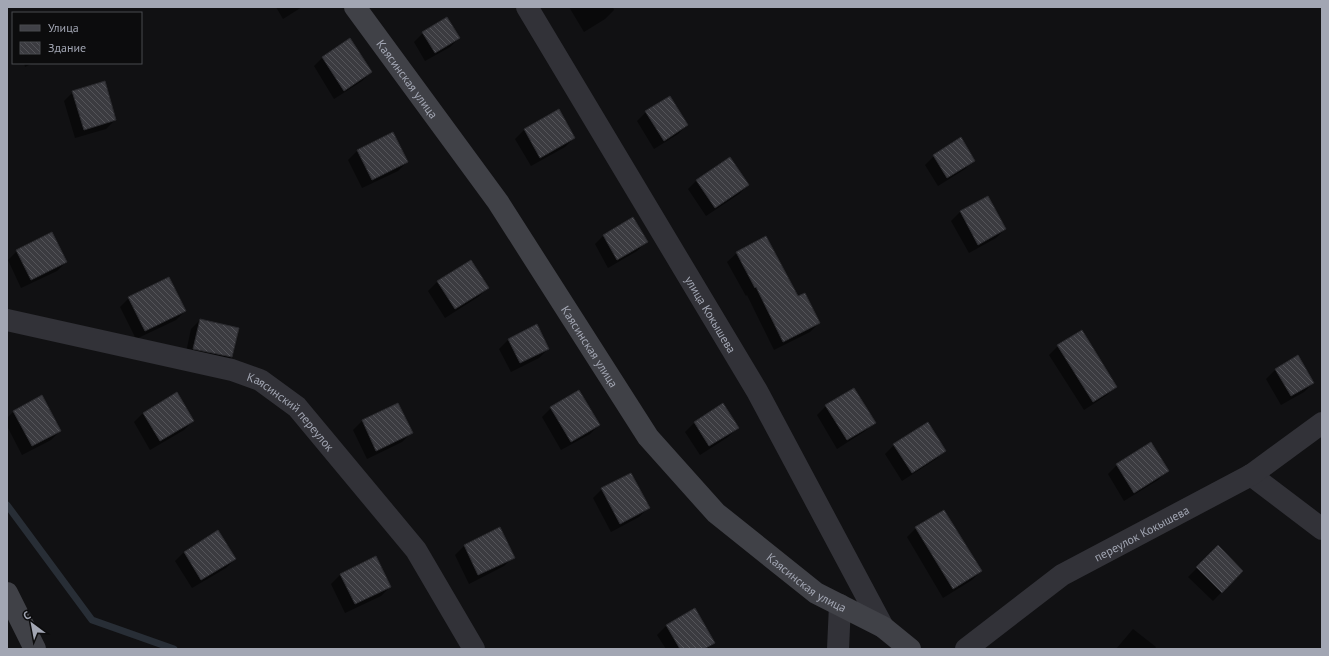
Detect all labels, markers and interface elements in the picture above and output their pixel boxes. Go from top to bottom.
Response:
legend [12,12,142,64]
text: Улица [48,20,79,35]
street label: Каясинская улица [374,36,442,121]
text: Здание [48,40,86,55]
street label: улица Кокышева [682,273,740,355]
street label: Каясинская улица [558,303,622,390]
street label: Каясинский переулок [245,369,338,454]
street label: переулок Кокышева [1091,502,1191,564]
street label: Каясинская улица [764,549,849,615]
north arrow [12,604,52,644]
text: С [20,608,33,623]

